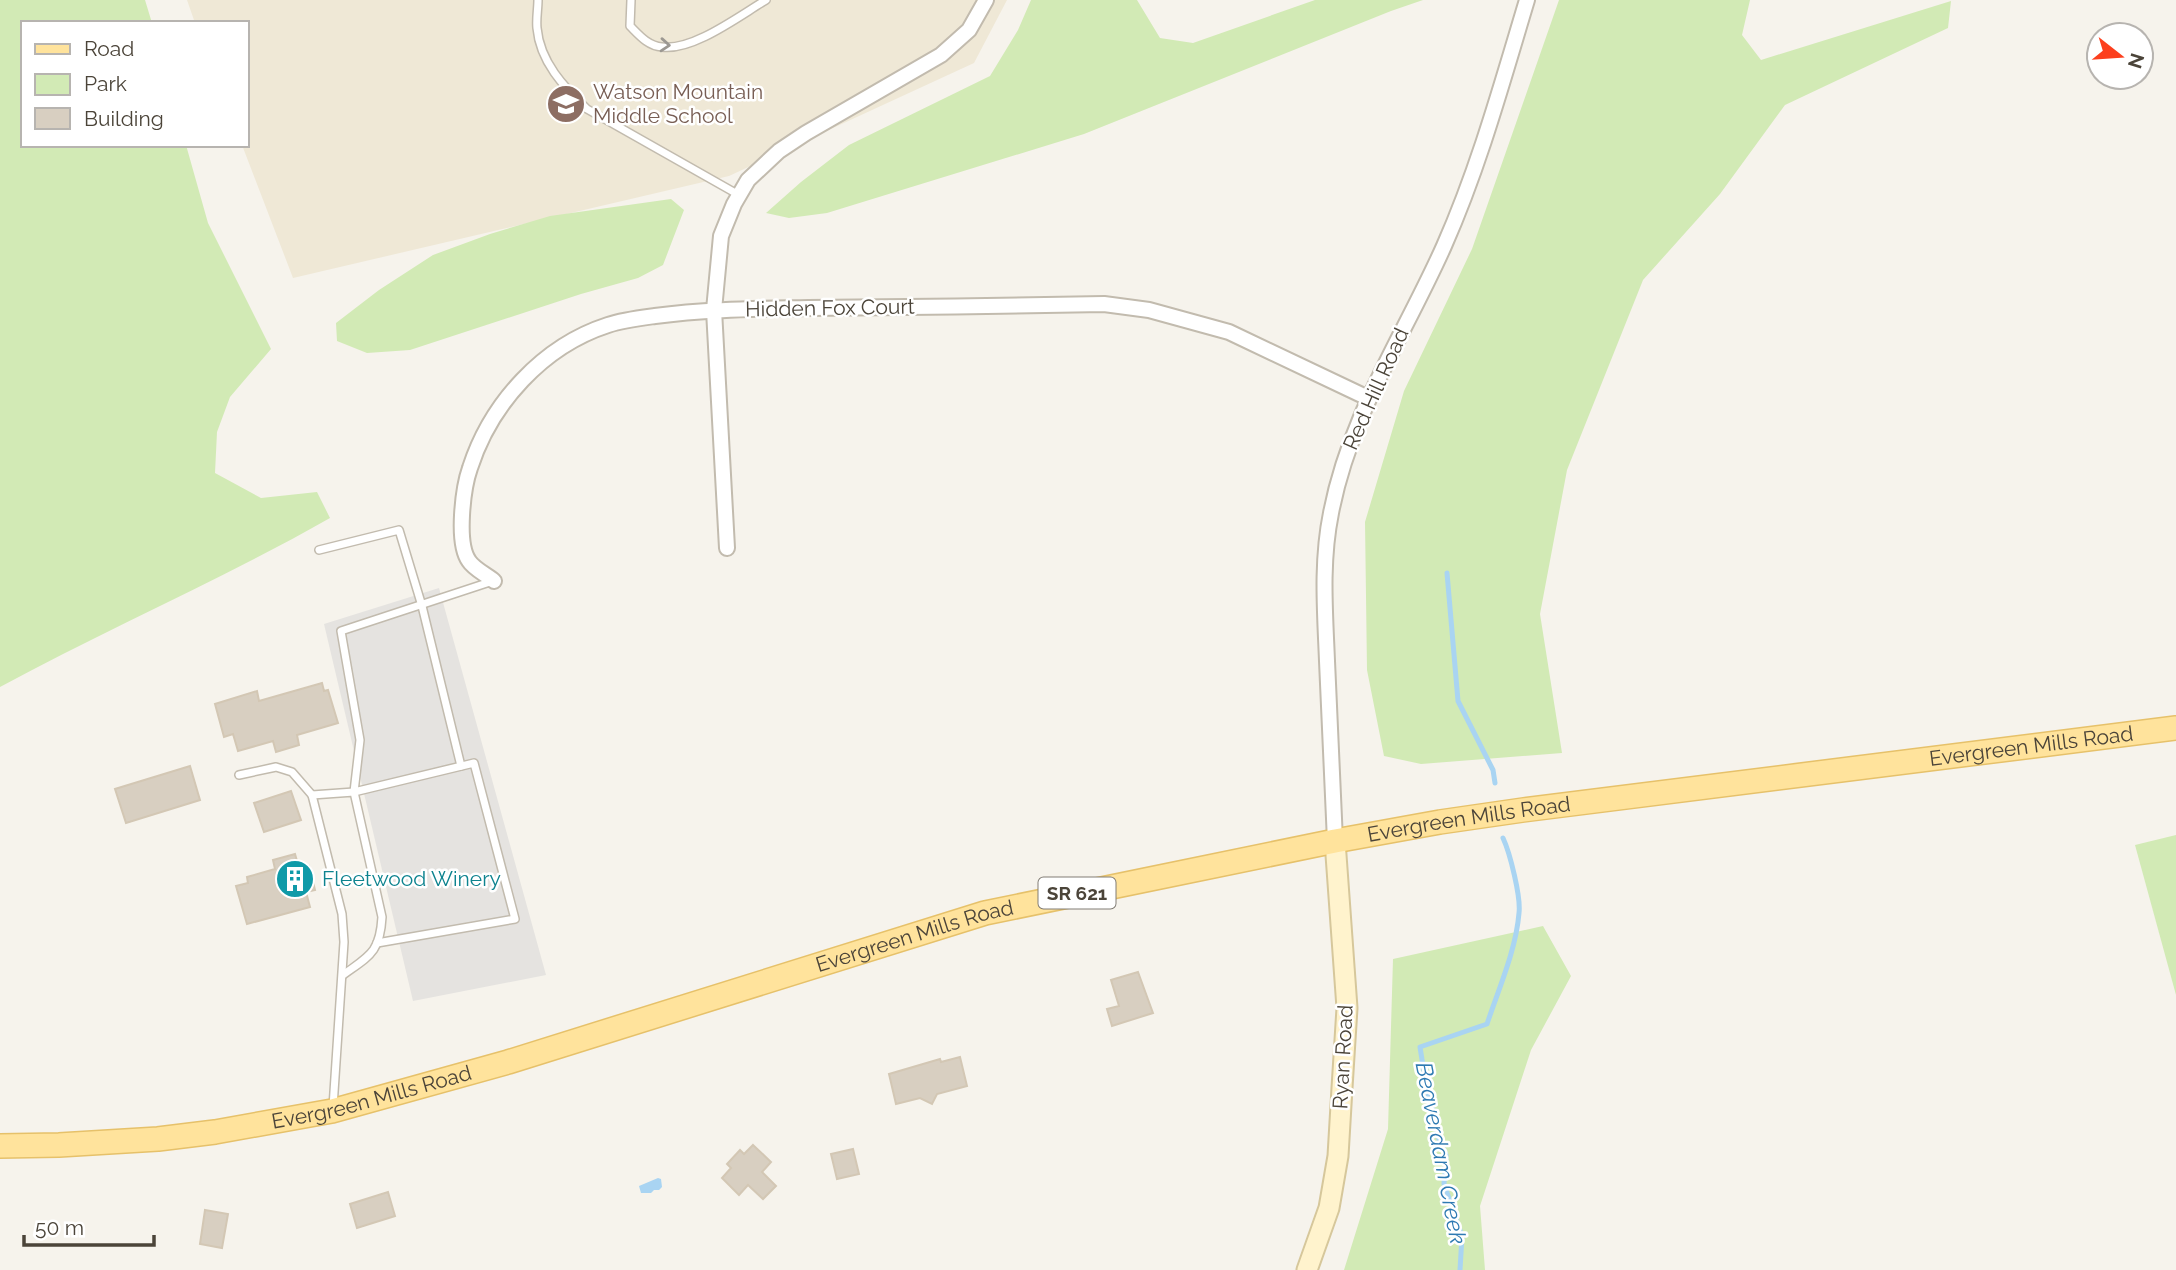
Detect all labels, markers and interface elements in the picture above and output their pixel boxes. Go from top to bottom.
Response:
legend [21,21,248,147]
north arrow [2085,21,2155,91]
text: Road [84,36,134,61]
one-way arrow [660,37,671,52]
text: N [2124,51,2149,71]
text: Park [84,71,127,96]
place label: Watson Mountain Middle School [593,79,763,128]
school or university icon: Watson Mountain Middle School [545,83,587,125]
text: Building [84,106,164,131]
street label: Hidden Fox Court [745,294,915,321]
street label: Red Hill Road [1338,324,1414,454]
street label: Evergreen Mills Road [1928,720,2135,771]
street label: Evergreen Mills Road [1365,791,1572,847]
building icon: Fleetwood Winery [274,858,316,900]
place label: Fleetwood Winery [322,866,501,891]
road number: SR 621 [1038,878,1116,908]
street label: Evergreen Mills Road [813,894,1016,977]
street label: Ryan Road [1327,1004,1358,1110]
street label: Evergreen Mills Road [270,1060,474,1134]
water label: Beaverdam Creek [1411,1060,1472,1246]
scale bar [24,1204,154,1248]
text: 50 m [35,1215,84,1240]

